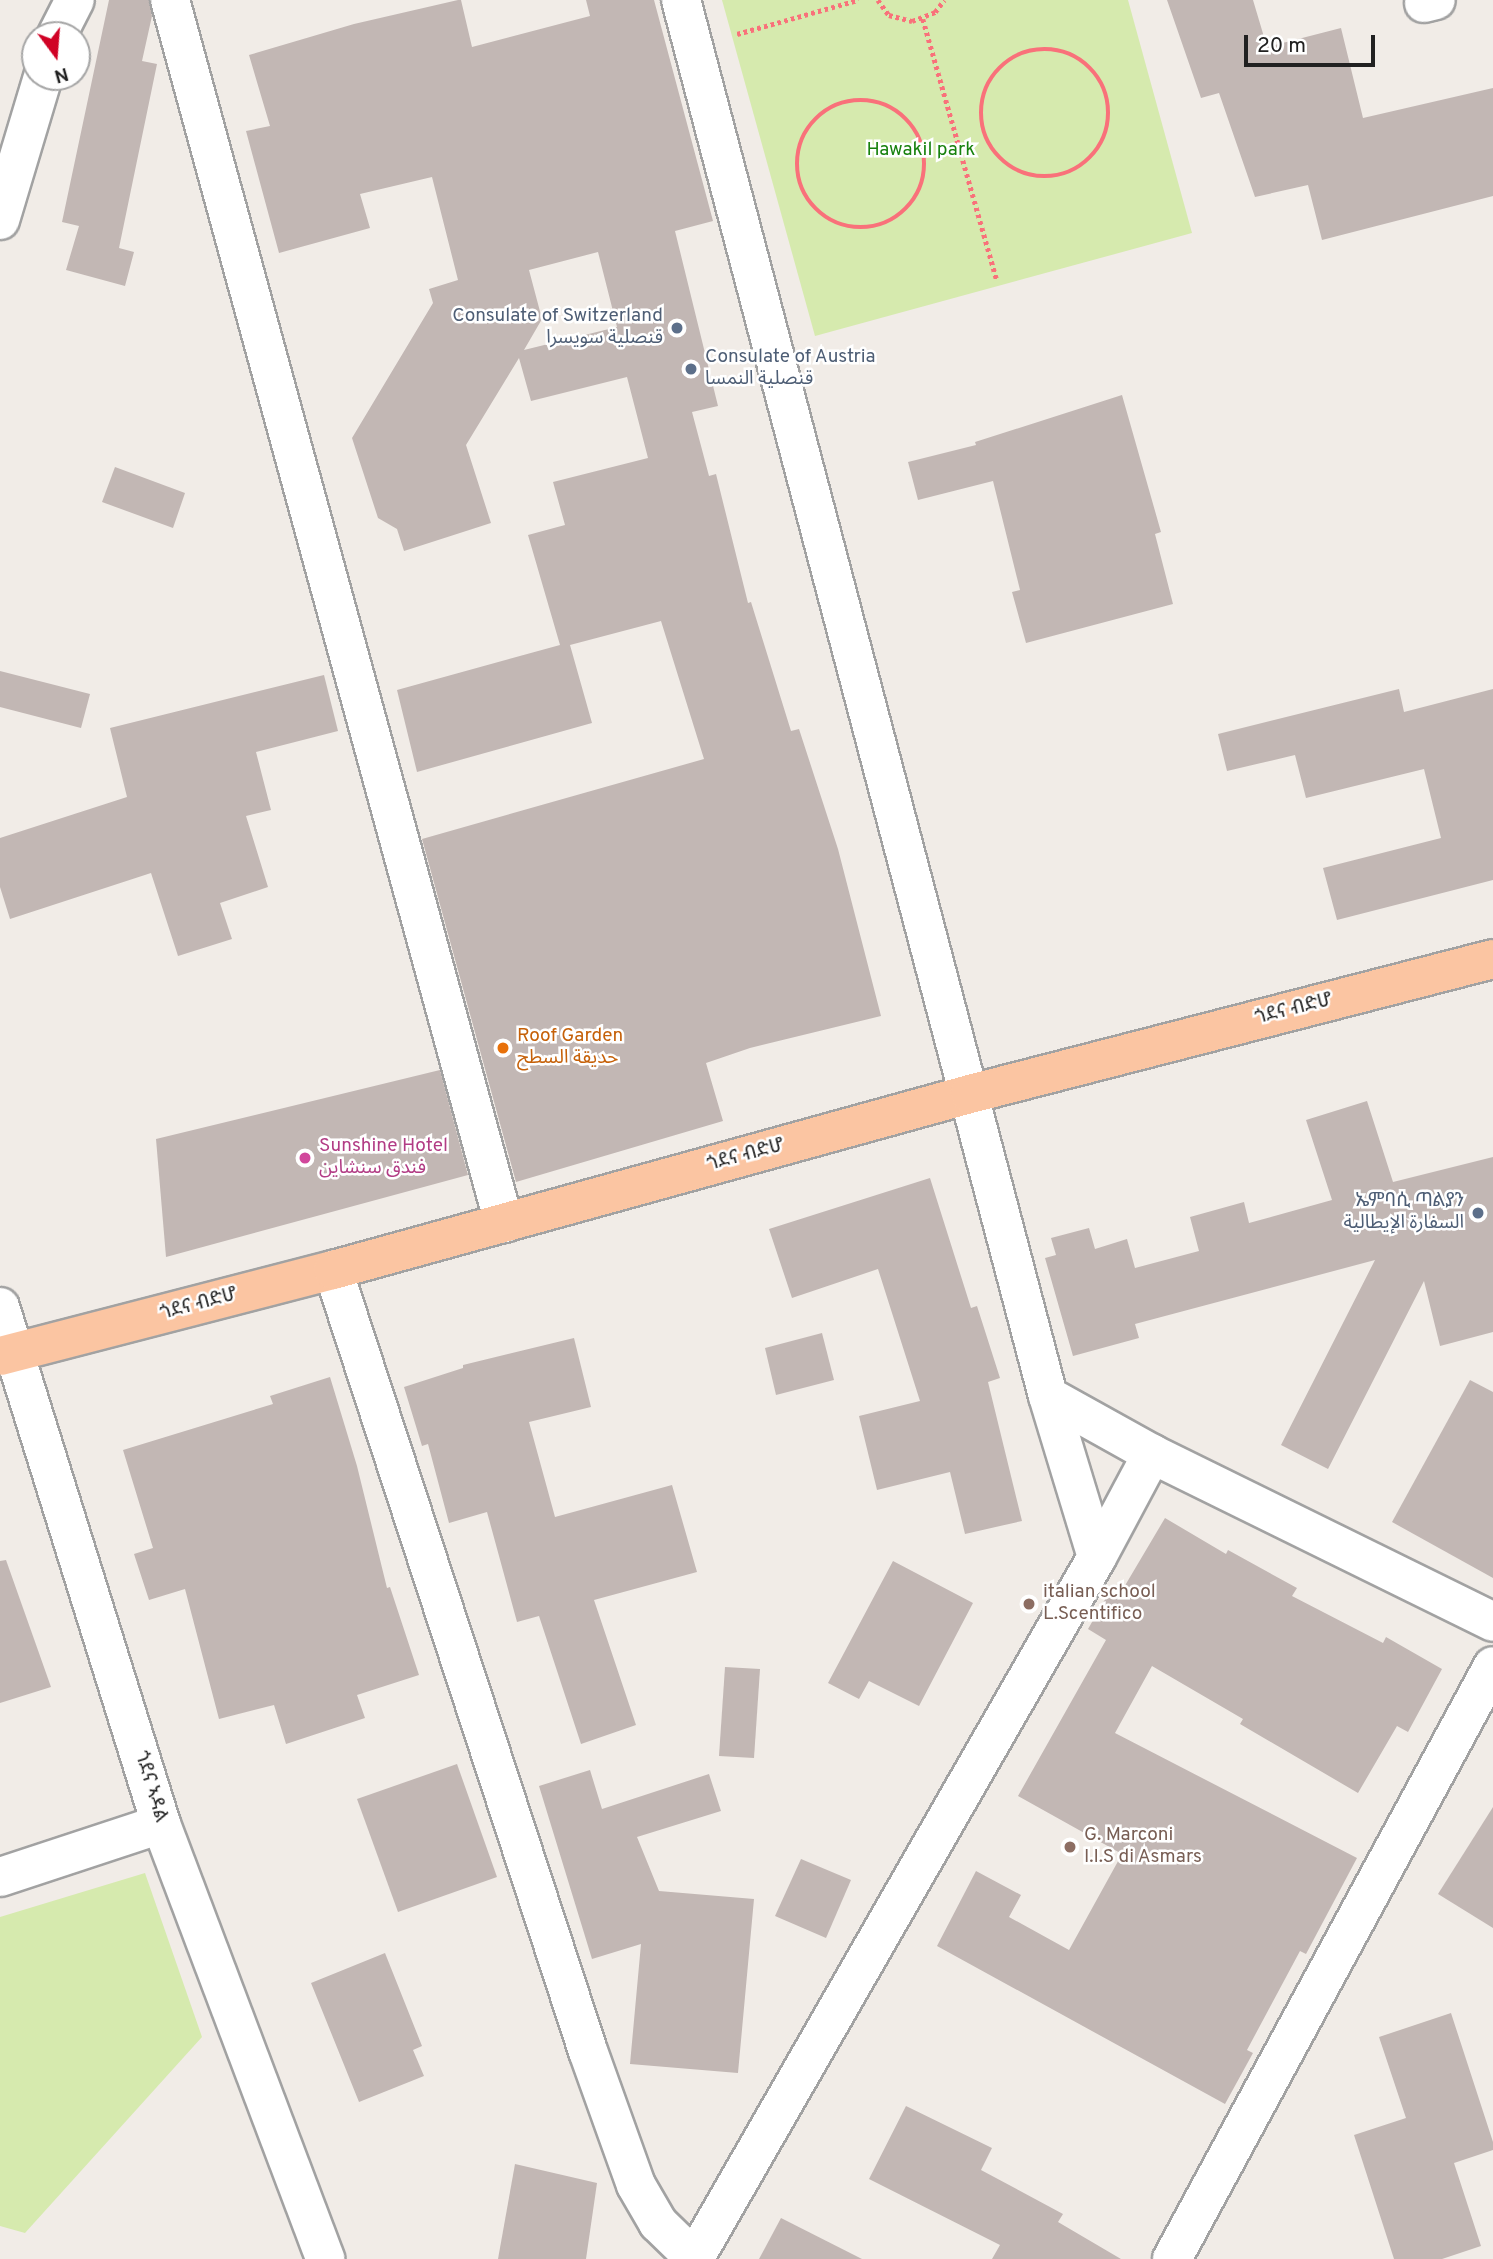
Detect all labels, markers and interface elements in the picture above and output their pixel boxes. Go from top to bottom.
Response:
north arrow [21,21,91,91]
scale bar [1248,21,1379,65]
text: 20 m [1257,33,1306,60]
text: N [51,61,71,88]
park label: Hawakil park [867,140,975,162]
place label: Consulate of Switzerland قنصلية سويسرا [452,306,663,350]
marker: Consulate of Switzerland قنصلية سويسرا [669,320,685,336]
place label: Consulate of Austria قنصلية النمسا [705,347,876,391]
marker: Consulate of Austria قنصلية النمسا [683,361,699,377]
street label: ጎደና ብድሆ [1253,989,1335,1031]
place label: Roof Garden حديقة السطح [517,1026,623,1070]
marker: Roof Garden حديقة السطح [495,1040,511,1056]
street label: ጎደና ብድሆ [705,1135,787,1177]
place label: Sunshine Hotel فندق سنشاين [319,1136,448,1180]
marker: Sunshine Hotel فندق سنشاين [297,1150,313,1166]
place label: ኤምባሲ ጣልያን السفارة الإيطالية [1344,1191,1464,1235]
marker: ኤምባሲ ጣልያን السفارة الإيطالية [1470,1205,1486,1221]
street label: ጎደና ብድሆ [158,1284,240,1326]
place label: italian school L.Scentifico [1043,1582,1156,1626]
marker: italian school L.Scentifico [1021,1596,1037,1612]
street label: ጎደና ኣዳል [128,1749,172,1825]
place label: G. Marconi I.I.S di Asmars [1084,1825,1203,1869]
marker: G. Marconi I.I.S di Asmars [1062,1839,1078,1855]

